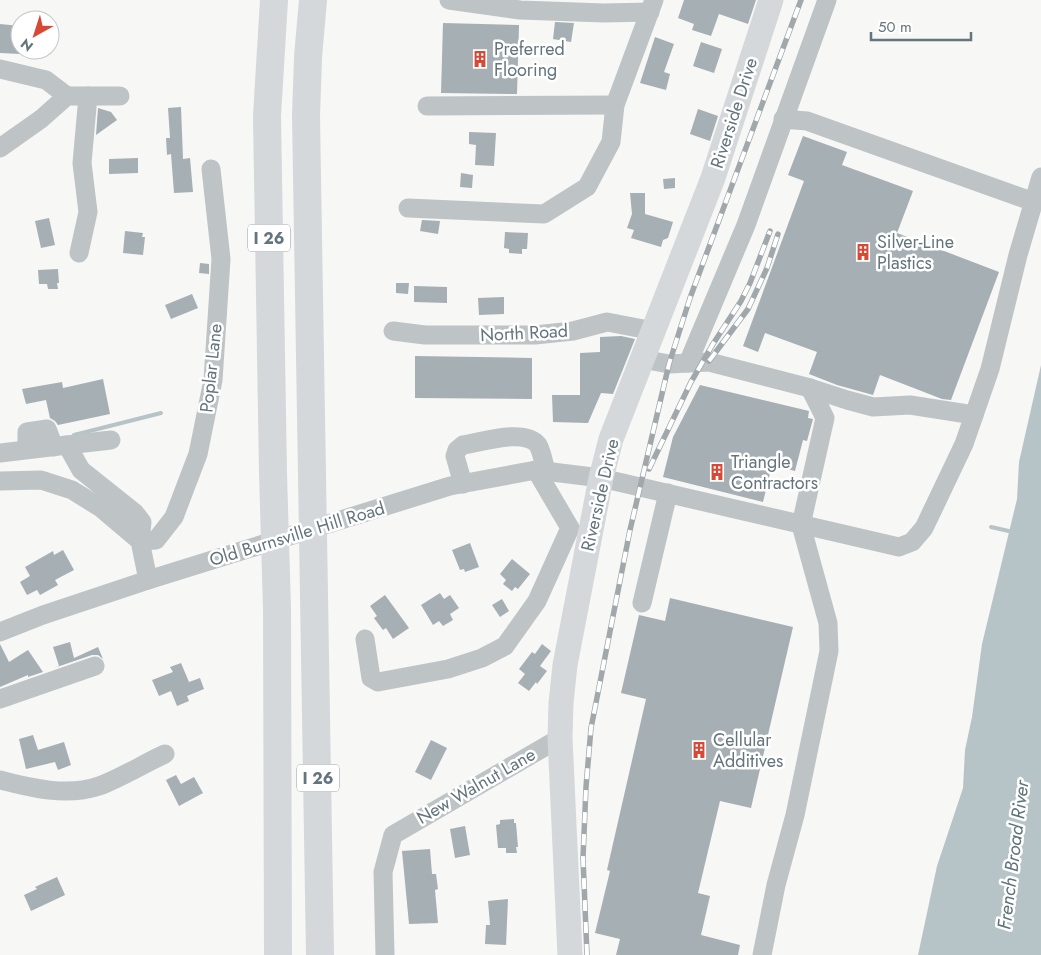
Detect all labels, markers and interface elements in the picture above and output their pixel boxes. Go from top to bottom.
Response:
north arrow [10,10,60,60]
scale bar [871,10,971,42]
text: 50 m [878,16,912,38]
text: N [16,34,37,56]
place label: Preferred Flooring [494,36,565,83]
building icon: Preferred Flooring [470,49,490,69]
street label: Riverside Drive [704,54,764,172]
road number: I 26 [248,224,290,252]
place label: Silver-Line Plastics [877,229,954,276]
building icon: Silver-Line Plastics [853,242,873,262]
street label: North Road [479,318,569,348]
street label: Poplar Lane [193,322,229,414]
street label: Riverside Drive [574,436,626,554]
place label: Triangle Contractors [731,449,818,496]
building icon: Triangle Contractors [707,462,727,482]
street label: Old Burnsville Hill Road [206,495,388,573]
place label: Cellular Additives [713,727,783,774]
building icon: Cellular Additives [689,740,709,760]
street label: New Walnut Lane [412,741,540,831]
road number: I 26 [297,764,339,791]
water label: French Broad River [990,777,1036,931]

